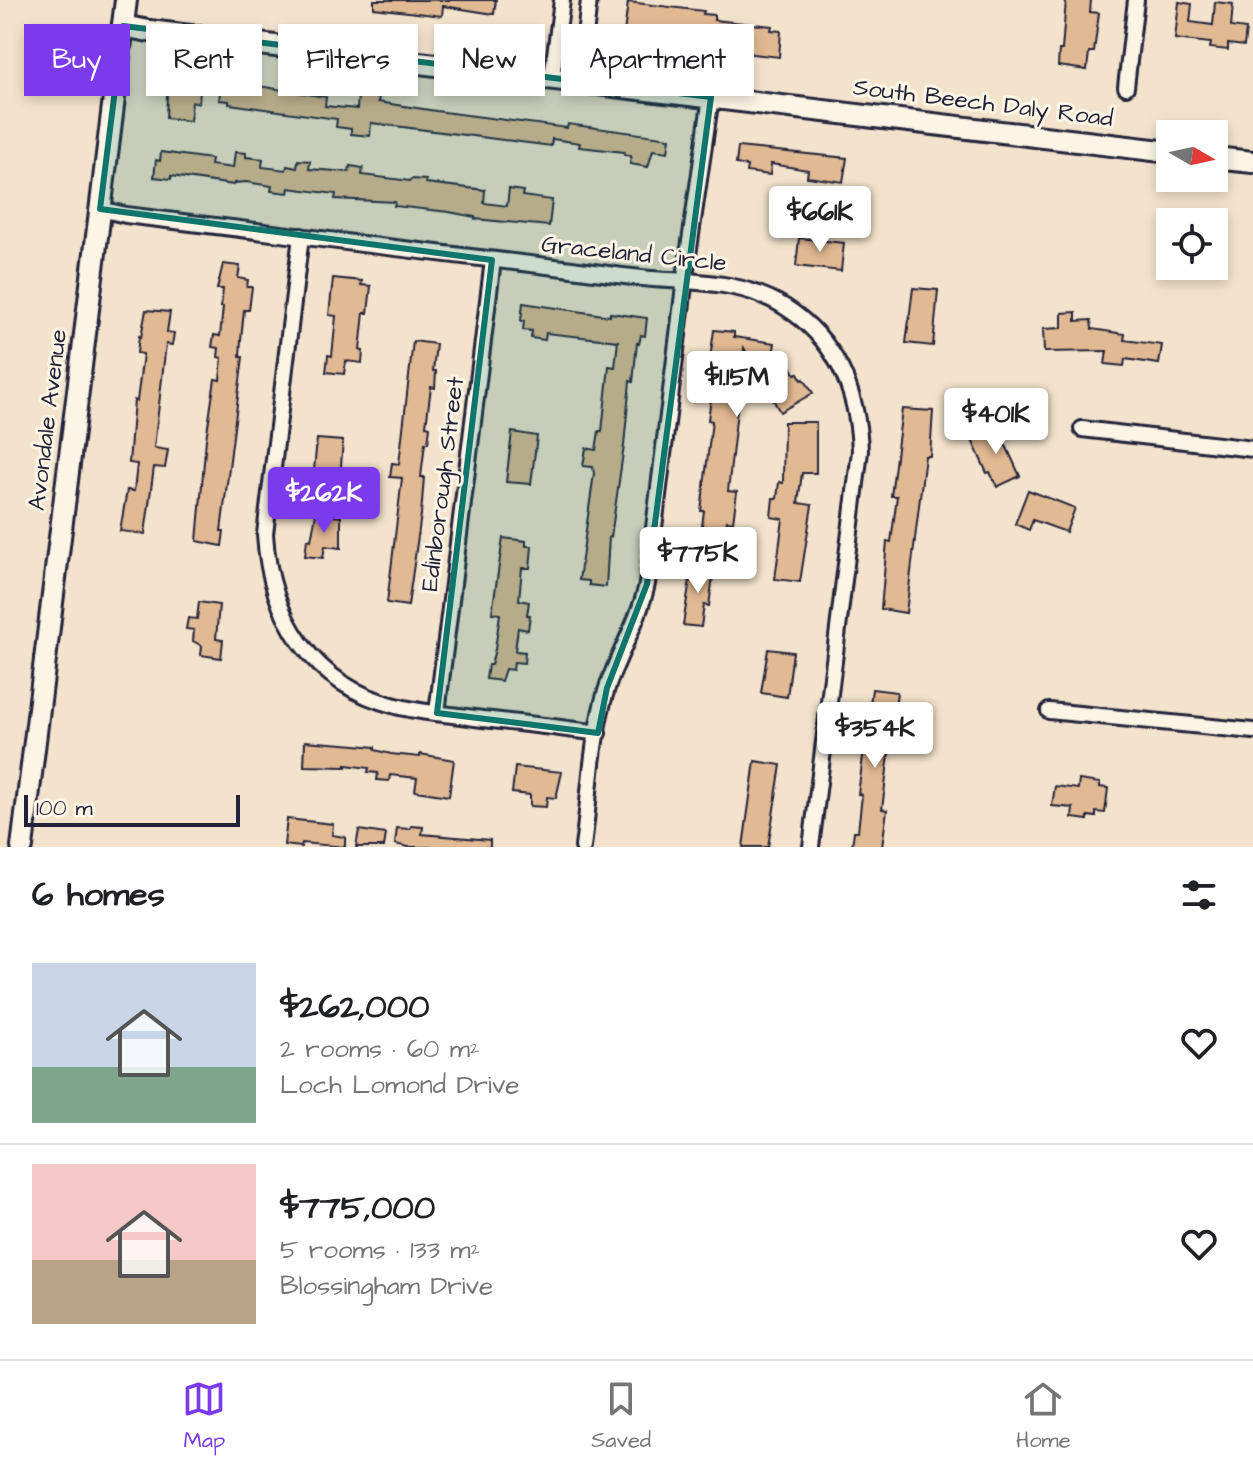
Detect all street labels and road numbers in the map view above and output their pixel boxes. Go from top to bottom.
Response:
street label: South Beech Daly Road [851,70,1115,137]
street label: Graceland Circle [540,227,728,281]
street label: Avondale Avenue [20,328,76,512]
street label: Edinborough Street [413,374,474,593]

